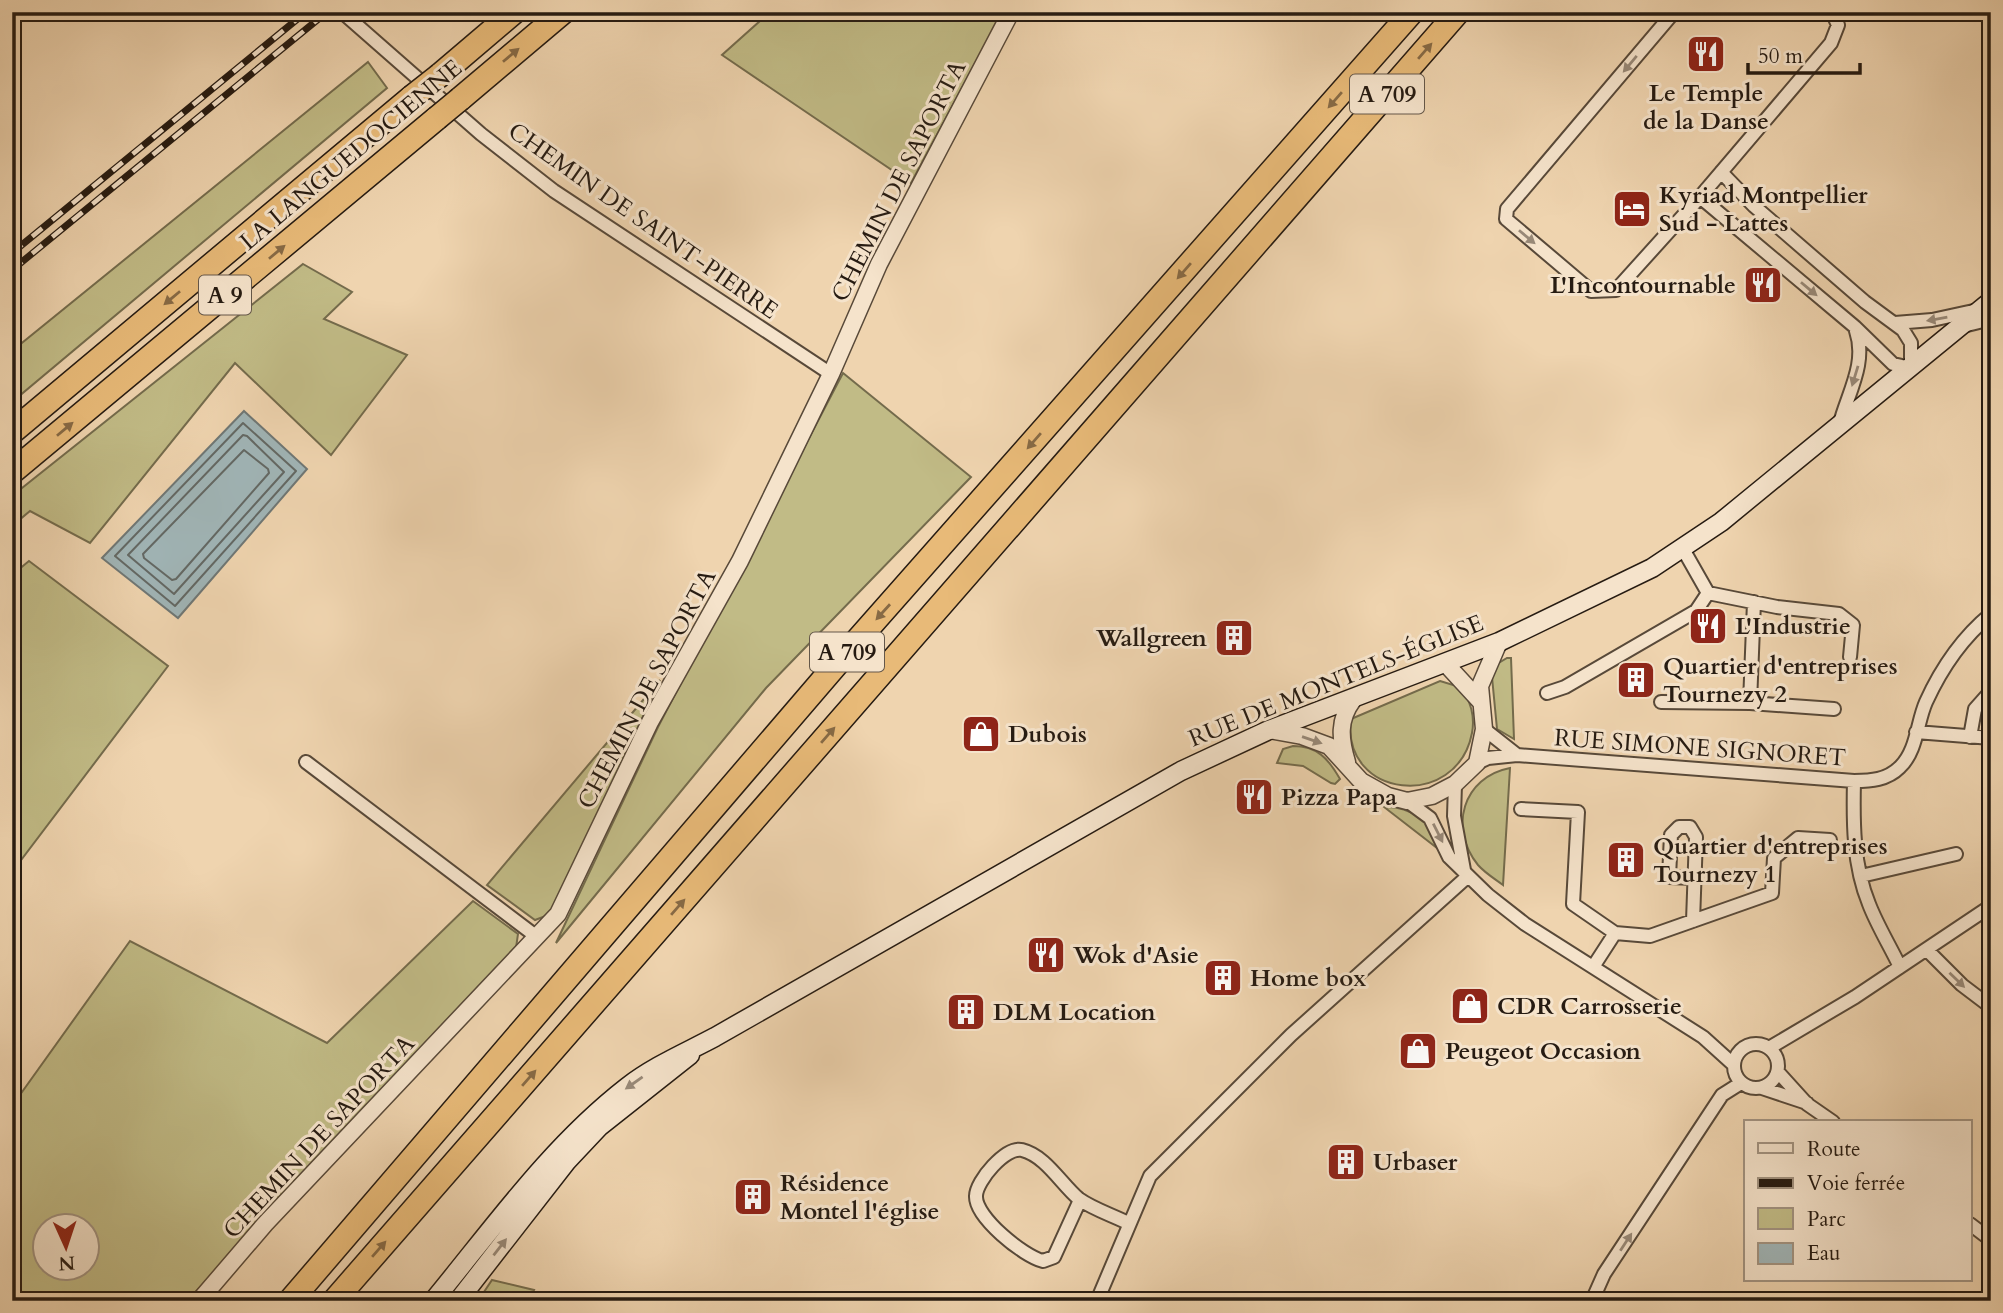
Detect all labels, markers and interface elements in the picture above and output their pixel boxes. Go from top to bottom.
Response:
scale bar [1748,32,1860,76]
restaurant icon: Le Temple de la Danse [1685,33,1727,75]
one-way arrow [1417,42,1432,59]
text: 50 m [1758,42,1803,71]
one-way arrow [502,48,520,63]
street label: LA LANGUEDOCIENNE [233,52,469,258]
street label: CHEMIN DE SAPORTA [824,54,975,307]
one-way arrow [1623,56,1638,73]
road number: A 709 [1350,74,1424,114]
place label: Le Temple de la Danse [1643,77,1769,138]
one-way arrow [1327,91,1343,109]
street label: CHEMIN DE SAINT-PIERRE [501,115,785,327]
place label: Kyriad Montpellier Sud - Lattes [1659,179,1868,240]
hotel icon: Kyriad Montpellier Sud - Lattes [1611,188,1653,230]
one-way arrow [1518,229,1536,245]
one-way arrow [268,244,286,260]
one-way arrow [1177,262,1193,279]
restaurant icon: L'Incontournable [1742,264,1784,306]
place label: L'Incontournable [1550,269,1736,302]
road number: A 9 [199,276,251,314]
one-way arrow [1800,281,1817,296]
one-way arrow [163,290,181,306]
one-way arrow [1926,314,1948,325]
one-way arrow [1850,366,1860,387]
one-way arrow [56,422,73,437]
one-way arrow [1027,433,1042,450]
street label: CHEMIN DE SAPORTA [570,563,725,815]
one-way arrow [875,603,891,621]
restaurant icon: L'Industrie [1687,605,1729,647]
street label: RUE DE MONTELS-ÉGLISE [1184,607,1488,755]
place label: L'Industrie [1735,610,1851,643]
building icon: Wallgreen [1213,617,1255,659]
place label: Wallgreen [1095,622,1208,655]
road number: A 709 [810,632,884,672]
place label: Quartier d'entreprises Tournezy 2 [1663,650,1898,711]
building icon: Quartier d'entreprises Tournezy 2 [1615,659,1657,701]
shop icon: Dubois [960,713,1002,755]
place label: Dubois [1008,718,1087,751]
street label: RUE SIMONE SIGNORET [1553,721,1847,775]
one-way arrow [820,726,836,744]
one-way arrow [1302,735,1323,746]
restaurant icon: Pizza Papa [1233,776,1275,818]
place label: Pizza Papa [1281,781,1397,814]
one-way arrow [1432,823,1443,843]
place label: Quartier d'entreprises Tournezy 1 [1653,830,1888,891]
building icon: Quartier d'entreprises Tournezy 1 [1605,839,1647,881]
one-way arrow [670,898,685,915]
restaurant icon: Wok d'Asie [1025,934,1067,976]
place label: Wok d'Asie [1072,939,1199,972]
building icon: Home box [1202,957,1244,999]
place label: Home box [1250,962,1366,995]
one-way arrow [1949,971,1966,988]
shop icon: CDR Carrosserie [1449,985,1491,1027]
place label: CDR Carrosserie [1497,990,1682,1023]
building icon: DLM Location [945,991,987,1033]
place label: DLM Location [993,996,1156,1029]
street label: CHEMIN DE SAPORTA [216,1027,423,1246]
shop icon: Peugeot Occasion [1397,1030,1439,1072]
place label: Peugeot Occasion [1445,1035,1642,1068]
one-way arrow [520,1070,536,1087]
one-way arrow [625,1076,643,1090]
legend [1744,1120,1972,1282]
text: Route [1807,1135,1861,1164]
building icon: Urbaser [1325,1141,1367,1183]
place label: Urbaser [1373,1146,1458,1179]
place label: Résidence Montel l'église [780,1167,939,1228]
text: Voie ferrée [1807,1169,1905,1198]
building icon: Résidence Montel l'église [732,1176,774,1218]
text: Parc [1807,1205,1846,1234]
north arrow [32,1212,102,1282]
one-way arrow [1619,1232,1632,1251]
one-way arrow [493,1238,508,1256]
text: Eau [1807,1239,1841,1268]
one-way arrow [371,1241,386,1258]
text: N [57,1250,76,1276]

